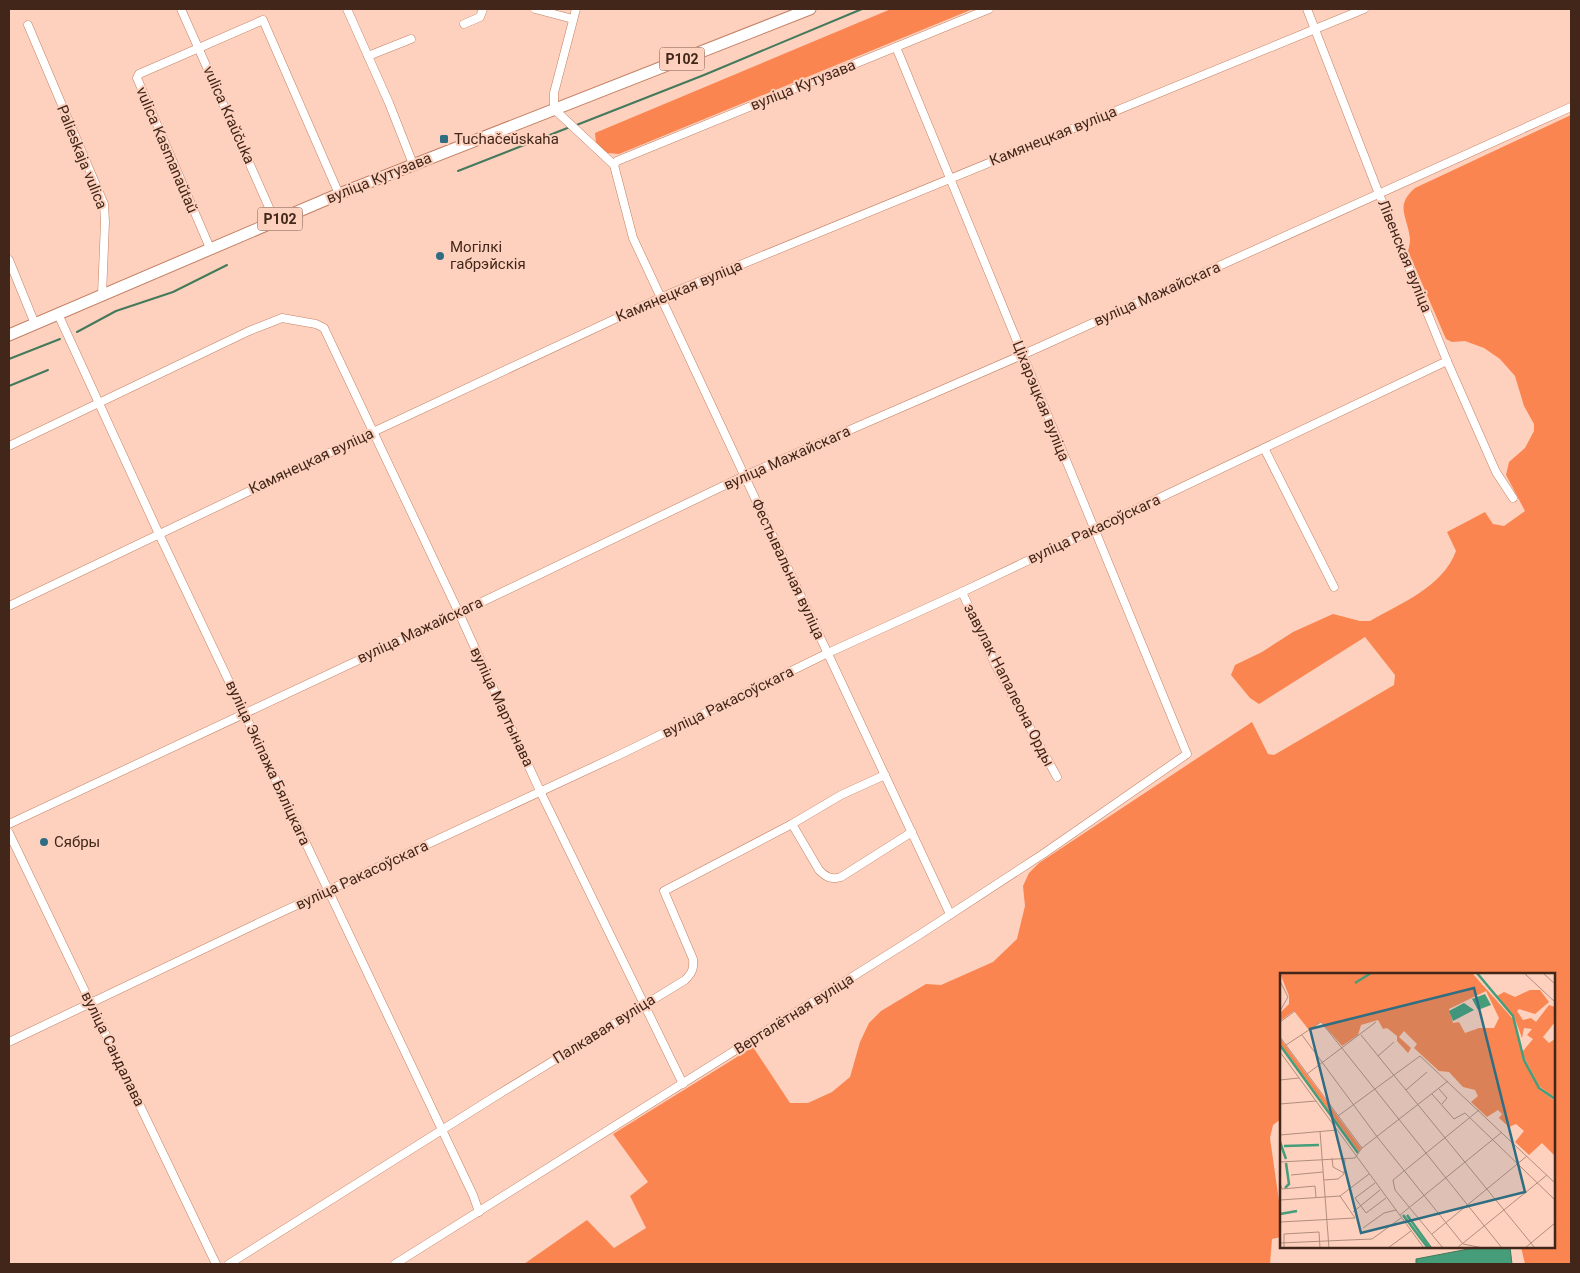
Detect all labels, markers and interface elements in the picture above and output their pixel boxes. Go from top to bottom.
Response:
road number: Р102 [660,48,704,70]
street label: вуліца Кутузава [748,56,858,114]
street label: vulica Kraŭčuka [199,63,259,167]
street label: vulica Kasmanaŭtaŭ [132,84,202,216]
street label: Palieskaja vulica [53,102,111,212]
street label: Камянецкая вуліца [987,102,1119,170]
place label: Tuchačeŭskaha [454,130,559,148]
marker: Tuchačeŭskaha [438,133,450,145]
street label: вуліца Кутузава [324,149,434,207]
street label: Лівенская вуліца [1374,197,1436,315]
road number: Р102 [258,208,302,230]
place label: Могілкі габрэйскія [450,238,526,273]
marker: Могілкі габрэйскія [434,250,446,262]
street label: Камянецкая вуліца [613,256,745,326]
street label: вуліца Мажайскага [1091,258,1223,330]
street label: Ціхарэцкая вуліца [1009,338,1073,464]
street label: вуліца Мажайскага [721,422,853,494]
street label: Камянецкая вуліца [246,424,376,498]
street label: вуліца Ракасоўскага [1025,490,1163,568]
street label: Фестывальная вуліца [747,496,829,642]
street label: вуліца Мажайскага [354,593,486,667]
street label: завулак Напалеона Орды [960,601,1058,769]
street label: вуліца Мартынава [466,644,538,770]
street label: вуліца Ракасоўскага [659,662,797,742]
street label: вуліца Экіпажа Бяліцкага [222,678,314,848]
place label: Сябры [54,833,100,851]
marker: Сябры [38,836,50,848]
street label: вуліца Ракасоўскага [293,836,431,914]
street label: Верталётная вуліца [731,970,857,1058]
inset map [1280,973,1555,1248]
street label: вуліца Сандалава [77,989,149,1109]
street label: Палкавая вуліца [550,990,658,1068]

